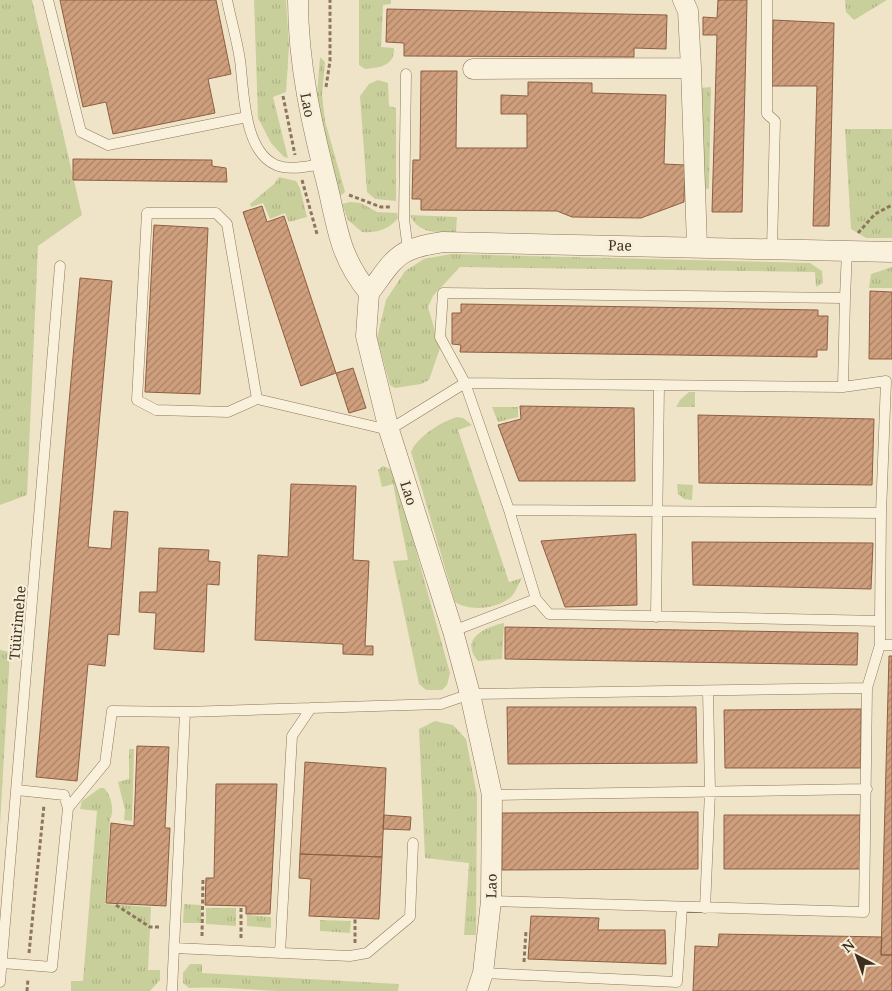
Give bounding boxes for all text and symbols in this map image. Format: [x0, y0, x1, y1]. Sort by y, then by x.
street label: Lao [296, 91, 320, 119]
street label: Pae [608, 235, 632, 255]
street label: Lao [396, 478, 422, 508]
street label: Tüürimehe [4, 585, 30, 661]
street label: Lao [481, 873, 501, 899]
north arrow [832, 931, 882, 981]
text: N [838, 935, 859, 957]

